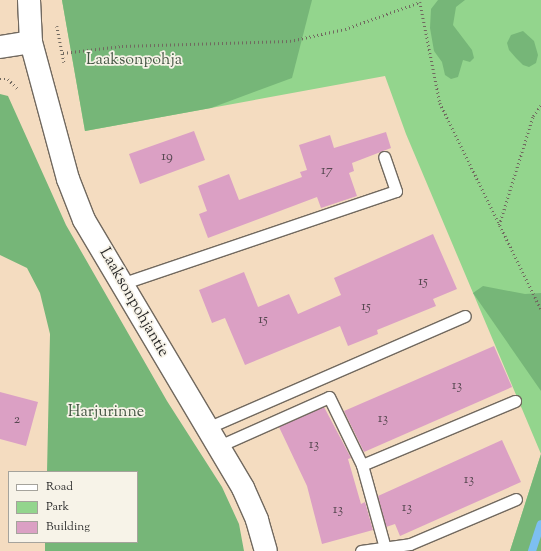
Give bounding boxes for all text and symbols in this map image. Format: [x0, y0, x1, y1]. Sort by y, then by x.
park label: Laaksonpohja [86, 51, 182, 71]
house number: 19 [161, 149, 173, 165]
house number: 17 [321, 163, 333, 179]
street label: Laaksonpohjantie [94, 245, 172, 361]
house number: 15 [418, 274, 428, 290]
house number: 15 [361, 299, 371, 315]
house number: 15 [258, 312, 268, 328]
house number: 13 [452, 378, 462, 394]
park label: Harjurinne [68, 403, 144, 423]
house number: 13 [378, 411, 388, 427]
house number: 2 [14, 412, 20, 428]
house number: 13 [309, 437, 319, 453]
legend [8, 471, 138, 543]
house number: 13 [464, 472, 474, 488]
text: Road [46, 478, 73, 496]
text: Park [46, 498, 69, 516]
house number: 13 [402, 500, 412, 516]
house number: 13 [333, 502, 343, 518]
text: Building [46, 518, 90, 536]

